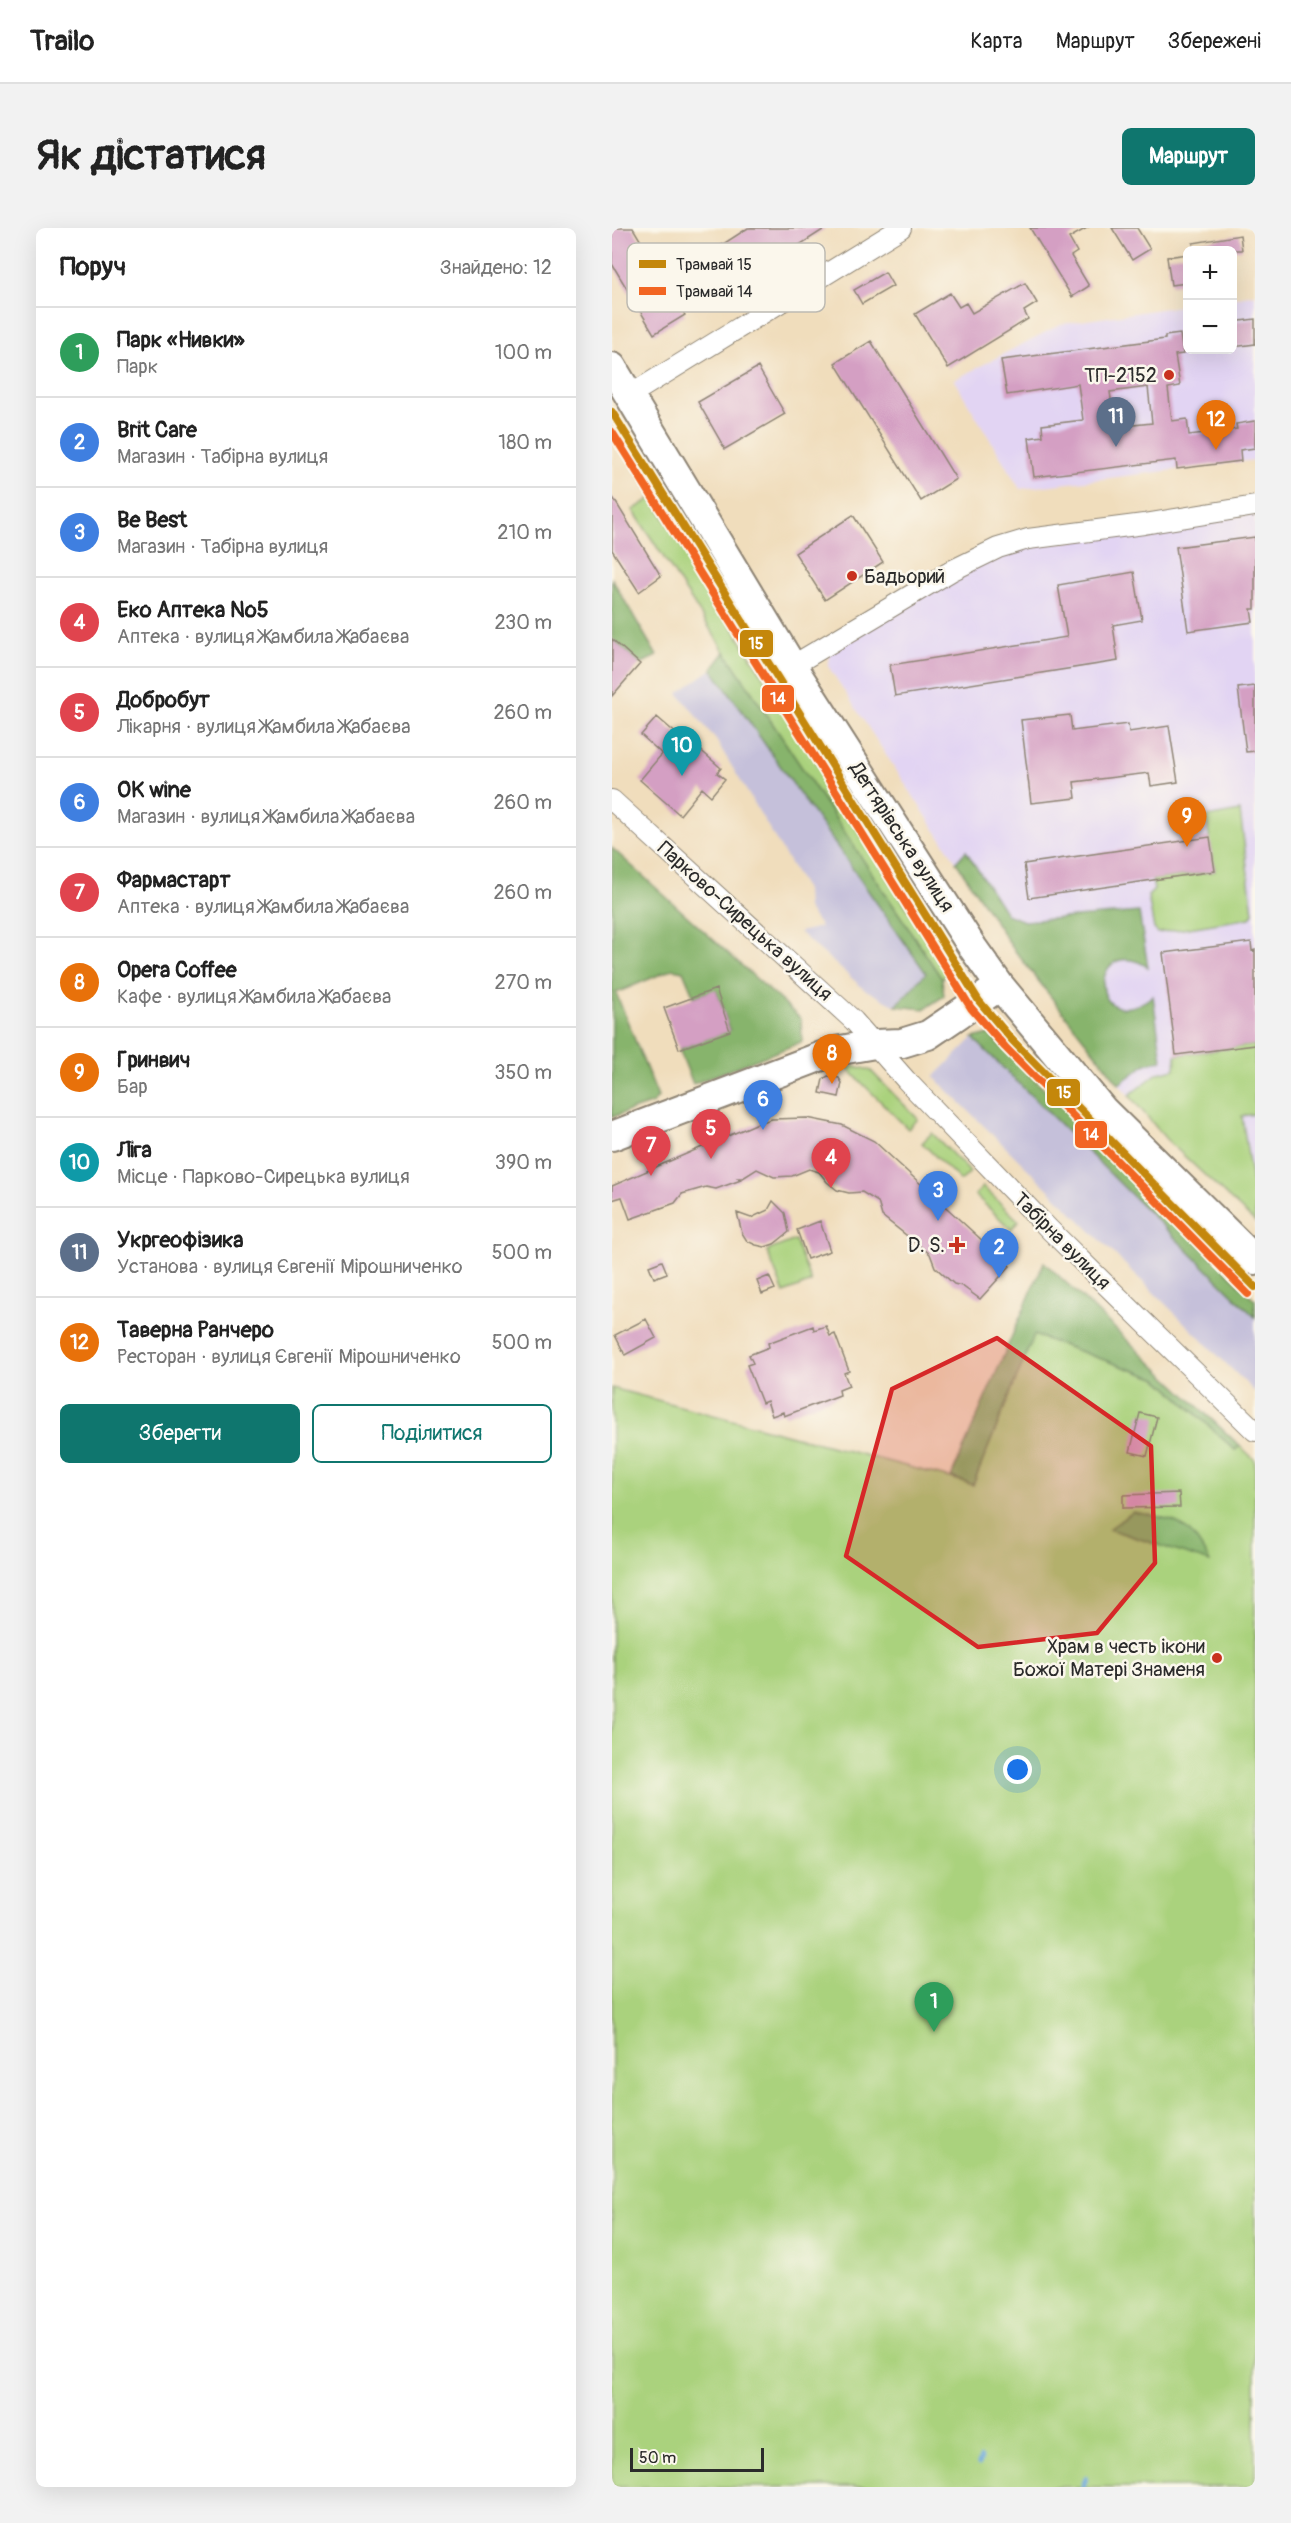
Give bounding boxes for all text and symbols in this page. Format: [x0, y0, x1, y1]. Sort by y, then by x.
text: Trailo [30, 24, 94, 59]
text: Карта [971, 28, 1023, 55]
text: Маршрут [1056, 28, 1135, 55]
text: Збережені [1168, 28, 1261, 55]
button: Маршрут [1122, 128, 1255, 185]
text: Як дістатися [36, 130, 266, 182]
legend [627, 243, 825, 312]
map controls [1183, 246, 1237, 354]
button: + [1183, 246, 1237, 300]
text: Поруч [60, 251, 126, 283]
text: Знайдено: 12 [440, 255, 552, 280]
text: Трамвай 15 [676, 255, 752, 275]
text: Трамвай 14 [676, 282, 752, 302]
button: − [1183, 300, 1237, 354]
text: Парк «Нивки» [117, 326, 245, 354]
text: 1 [76, 340, 83, 365]
text: 100 m [495, 340, 552, 365]
text: Парк [117, 354, 158, 379]
place label: ТП-2152 [1084, 363, 1157, 388]
marker: ТП-2152 [1162, 368, 1176, 382]
pin: 11 [1096, 398, 1136, 447]
pin: 12 [1196, 400, 1236, 450]
text: Brit Care [117, 416, 197, 444]
text: 2 [74, 430, 85, 455]
text: 180 m [498, 430, 552, 455]
text: Магазин · Табірна вулиця [117, 444, 328, 469]
text: Be Best [117, 506, 187, 534]
text: 3 [74, 520, 85, 545]
text: 210 m [497, 520, 552, 545]
text: Магазин · Табірна вулиця [117, 534, 328, 559]
place label: Бадьорий [864, 564, 945, 589]
marker: Бадьорий [845, 569, 859, 583]
text: Еко Аптека №5 [117, 596, 269, 624]
text: 4 [74, 610, 85, 635]
text: 230 m [495, 610, 552, 635]
text: Аптека · вулиця Жамбила Жабаєва [117, 624, 409, 649]
line badge: 15 [739, 629, 774, 658]
text: 15 [749, 634, 764, 654]
line badge: 14 [761, 684, 795, 713]
text: Добробут [117, 686, 210, 714]
text: 14 [770, 689, 786, 709]
text: 5 [74, 700, 85, 725]
text: 260 m [493, 700, 552, 725]
text: Лікарня · вулиця Жамбила Жабаєва [117, 714, 411, 739]
pin: 10 [662, 726, 702, 776]
street label: Дегтярівська вулиця [844, 756, 960, 917]
text: OK wine [117, 776, 191, 804]
text: 6 [74, 790, 85, 815]
text: 260 m [493, 790, 552, 815]
pin: 9 [1168, 798, 1206, 847]
text: Магазин · вулиця Жамбила Жабаєва [117, 804, 415, 829]
street label: Парково-Сирецька вулиця [652, 836, 838, 1006]
text: Фармастарт [117, 866, 230, 894]
text: 7 [74, 880, 85, 905]
text: 260 m [493, 880, 552, 905]
text: Аптека · вулиця Жамбила Жабаєва [117, 894, 409, 919]
text: Opera Coffee [117, 956, 237, 984]
text: 8 [74, 970, 85, 995]
text: 270 m [494, 970, 552, 995]
text: Кафе · вулиця Жамбила Жабаєва [117, 984, 391, 1009]
pin: 8 [812, 1034, 852, 1084]
text: Гринвич [117, 1046, 190, 1074]
text: 9 [74, 1060, 85, 1085]
text: 350 m [494, 1060, 552, 1085]
text: Бар [117, 1074, 148, 1099]
line badge: 15 [1046, 1078, 1081, 1107]
pin: 6 [744, 1080, 782, 1130]
text: 15 [1057, 1083, 1072, 1103]
pin: 5 [692, 1110, 730, 1159]
line badge: 14 [1074, 1120, 1108, 1149]
text: 14 [1083, 1125, 1099, 1145]
pin: 7 [632, 1126, 670, 1176]
text: Ліга [117, 1136, 152, 1164]
pin: 4 [812, 1138, 850, 1188]
text: 10 [69, 1150, 90, 1175]
text: 390 m [495, 1150, 552, 1175]
text: Місце · Парково-Сирецька вулиця [117, 1164, 410, 1189]
pin: 3 [918, 1172, 958, 1221]
street label: Табірна вулиця [1008, 1187, 1116, 1295]
text: Укргеофізика [117, 1226, 244, 1254]
pin: 2 [980, 1228, 1018, 1278]
place label: D. S. [908, 1233, 945, 1258]
marker: D. S. [950, 1238, 964, 1252]
text: 11 [72, 1240, 87, 1265]
text: 500 m [492, 1240, 552, 1265]
text: Установа · вулиця Євгенії Мірошниченко [117, 1254, 463, 1279]
text: Таверна Ранчеро [117, 1316, 274, 1344]
text: 12 [70, 1330, 89, 1355]
text: 500 m [492, 1330, 552, 1355]
text: Ресторан · вулиця Євгенії Мірошниченко [117, 1344, 461, 1369]
button: Зберегти [60, 1404, 300, 1463]
button: Поділитися [312, 1404, 552, 1463]
place label: Храм в честь ікони Божої Матері Знаменя [1013, 1634, 1205, 1682]
marker: Храм в честь ікони Божої Матері Знаменя [1210, 1651, 1224, 1665]
your location [1003, 1755, 1032, 1784]
pin: 1 [914, 1982, 954, 2032]
scale bar [630, 2445, 764, 2472]
text: 50 m [639, 2448, 676, 2468]

